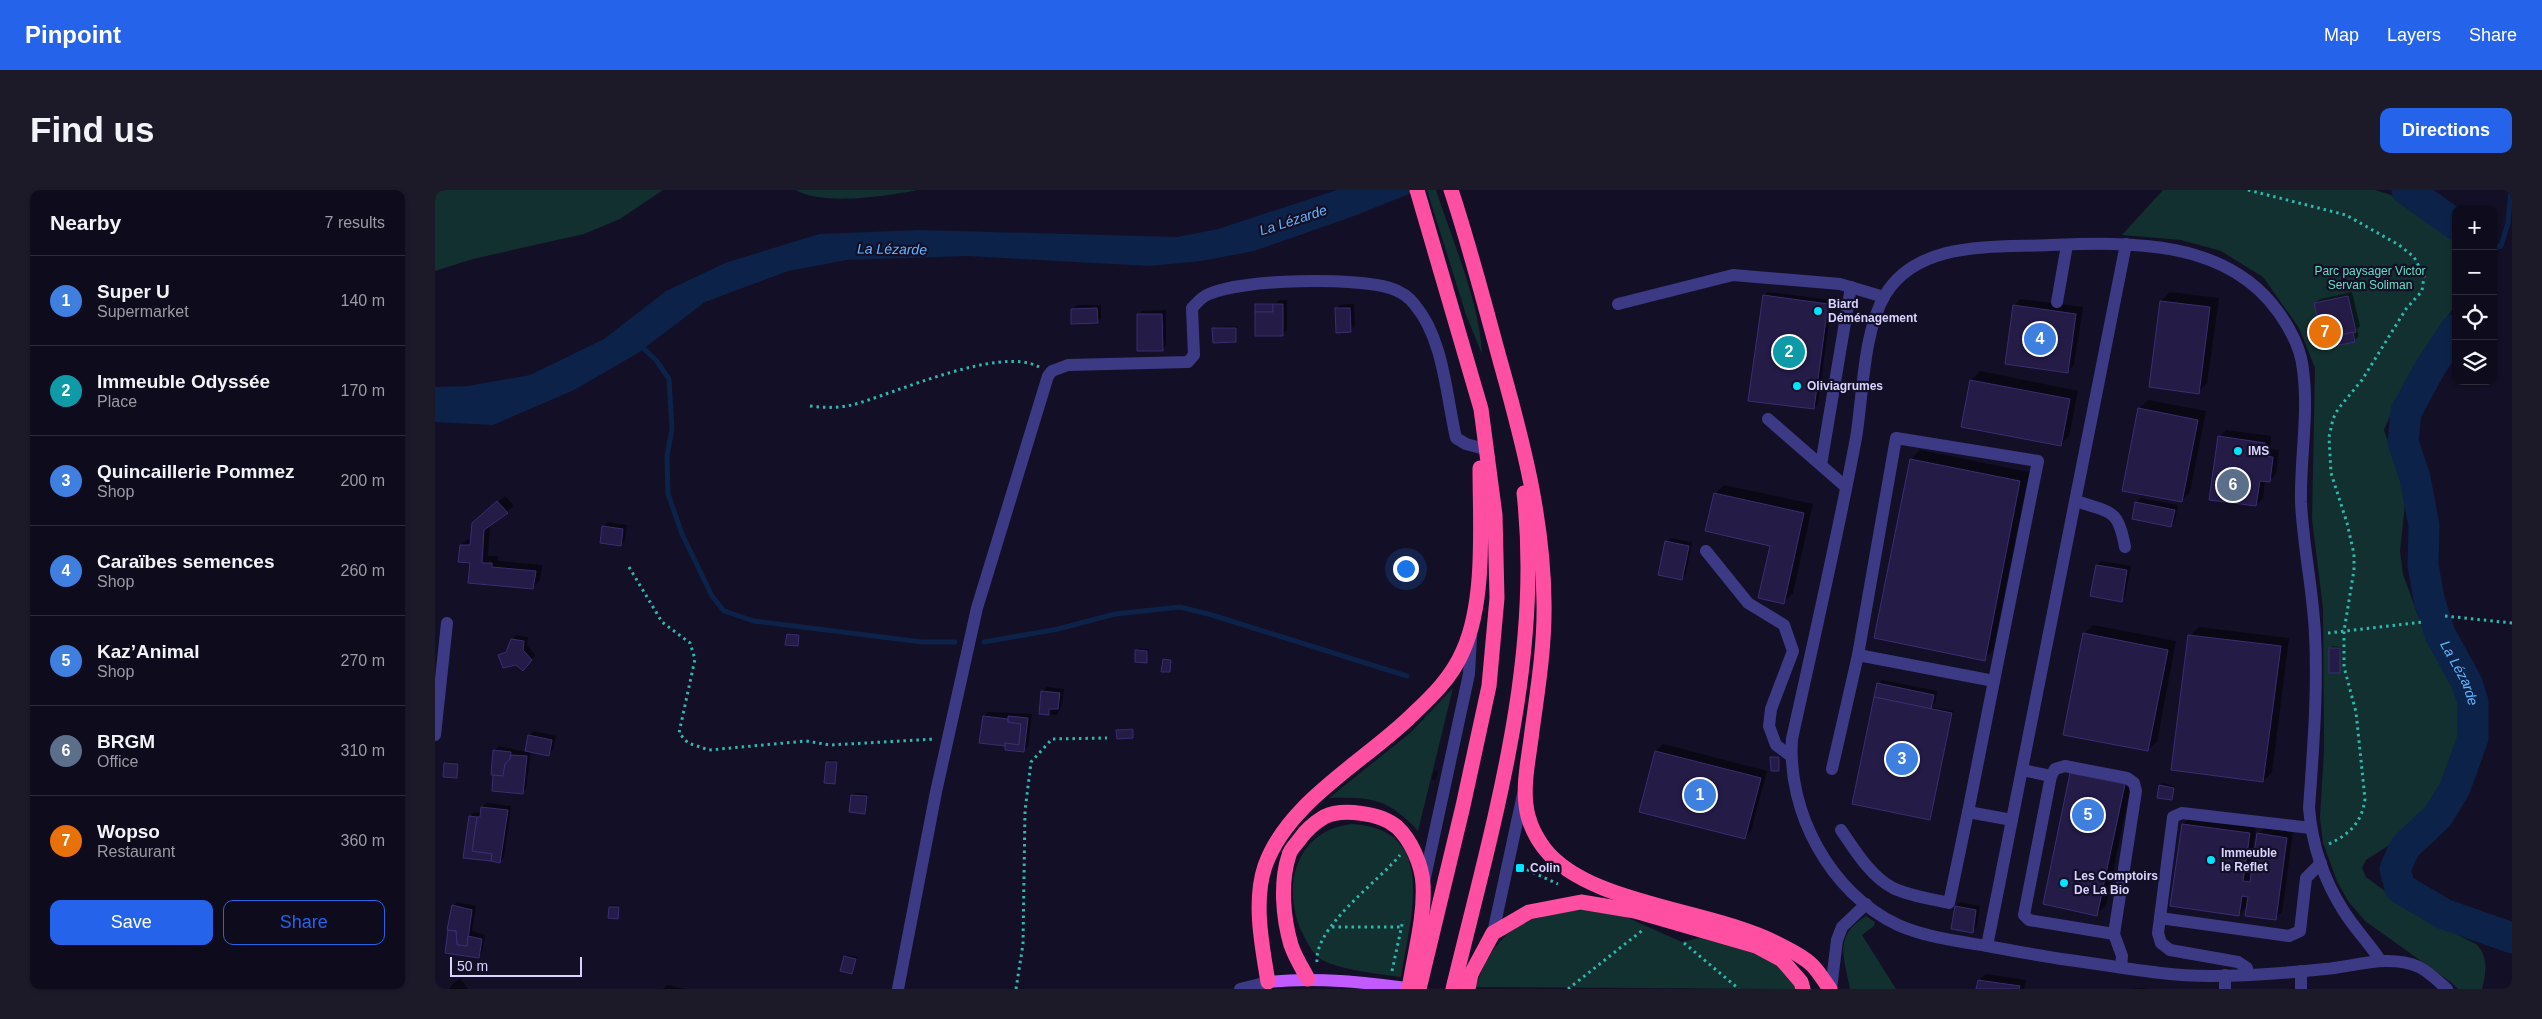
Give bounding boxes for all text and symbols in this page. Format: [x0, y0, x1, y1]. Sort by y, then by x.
text: Pinpoint [25, 21, 121, 48]
text: Map [2324, 25, 2359, 45]
text: Layers [2387, 25, 2441, 45]
text: Share [2469, 25, 2517, 45]
button: Directions [2380, 108, 2512, 153]
text: Find us [30, 110, 154, 149]
water label: La Lézarde [1257, 202, 1329, 238]
map controls [2452, 205, 2497, 385]
button: + [2452, 205, 2497, 250]
text: Nearby [50, 211, 121, 234]
text: 7 results [325, 214, 385, 231]
water label: La Lézarde [857, 240, 927, 258]
button: − [2452, 250, 2497, 295]
park label: Parc paysager Victor Servan Soliman [2314, 264, 2426, 292]
text: Super U [97, 281, 170, 302]
text: 1 [62, 292, 70, 309]
text: 140 m [341, 292, 385, 309]
button: locate [2452, 295, 2497, 340]
place label: Biard Déménagement [1828, 297, 1917, 325]
text: Supermarket [97, 303, 189, 320]
marker: Biard Déménagement [1812, 305, 1824, 317]
pin: 7 [2309, 313, 2341, 351]
pin: 4 [2024, 320, 2056, 358]
pin: 2 [1773, 333, 1805, 371]
button: layers [2452, 340, 2497, 385]
text: Immeuble Odyssée [97, 371, 270, 392]
place label: Oliviagrumes [1807, 379, 1883, 393]
marker: Oliviagrumes [1791, 380, 1803, 392]
text: 2 [62, 382, 70, 399]
text: 170 m [341, 382, 385, 399]
text: Place [97, 393, 137, 410]
place label: IMS [2248, 444, 2269, 458]
marker: IMS [2232, 445, 2244, 457]
text: Quincaillerie Pommez [97, 461, 294, 482]
pin: 6 [2217, 466, 2249, 504]
text: 3 [62, 472, 70, 489]
text: 200 m [341, 472, 385, 489]
text: Shop [97, 483, 134, 500]
text: Caraïbes semences [97, 551, 274, 572]
your location [1393, 556, 1419, 582]
text: 4 [62, 562, 70, 579]
text: 260 m [341, 562, 385, 579]
text: Shop [97, 573, 134, 590]
water label: La Lézarde [2437, 638, 2482, 707]
text: Kaz’Animal [97, 641, 199, 662]
text: 5 [62, 652, 70, 669]
text: 270 m [341, 652, 385, 669]
text: Shop [97, 663, 134, 680]
text: BRGM [97, 731, 155, 752]
pin: 3 [1886, 740, 1918, 778]
text: 6 [62, 742, 70, 759]
text: 310 m [341, 742, 385, 759]
text: Office [97, 753, 139, 770]
pin: 1 [1684, 776, 1716, 814]
pin: 5 [2072, 796, 2104, 834]
text: Wopso [97, 821, 160, 842]
text: 7 [62, 832, 70, 849]
text: 360 m [341, 832, 385, 849]
text: Restaurant [97, 843, 175, 860]
place label: Immeuble le Reflet [2221, 846, 2277, 874]
marker: Immeuble le Reflet [2205, 854, 2217, 866]
place label: Colin [1530, 861, 1560, 875]
marker: Colin [1514, 862, 1526, 874]
place label: Les Comptoirs De La Bio [2074, 869, 2158, 897]
marker: Les Comptoirs De La Bio [2058, 877, 2070, 889]
button: Save [50, 900, 213, 945]
button: Share [223, 900, 385, 945]
scale bar [450, 954, 583, 977]
text: 50 m [457, 958, 488, 974]

